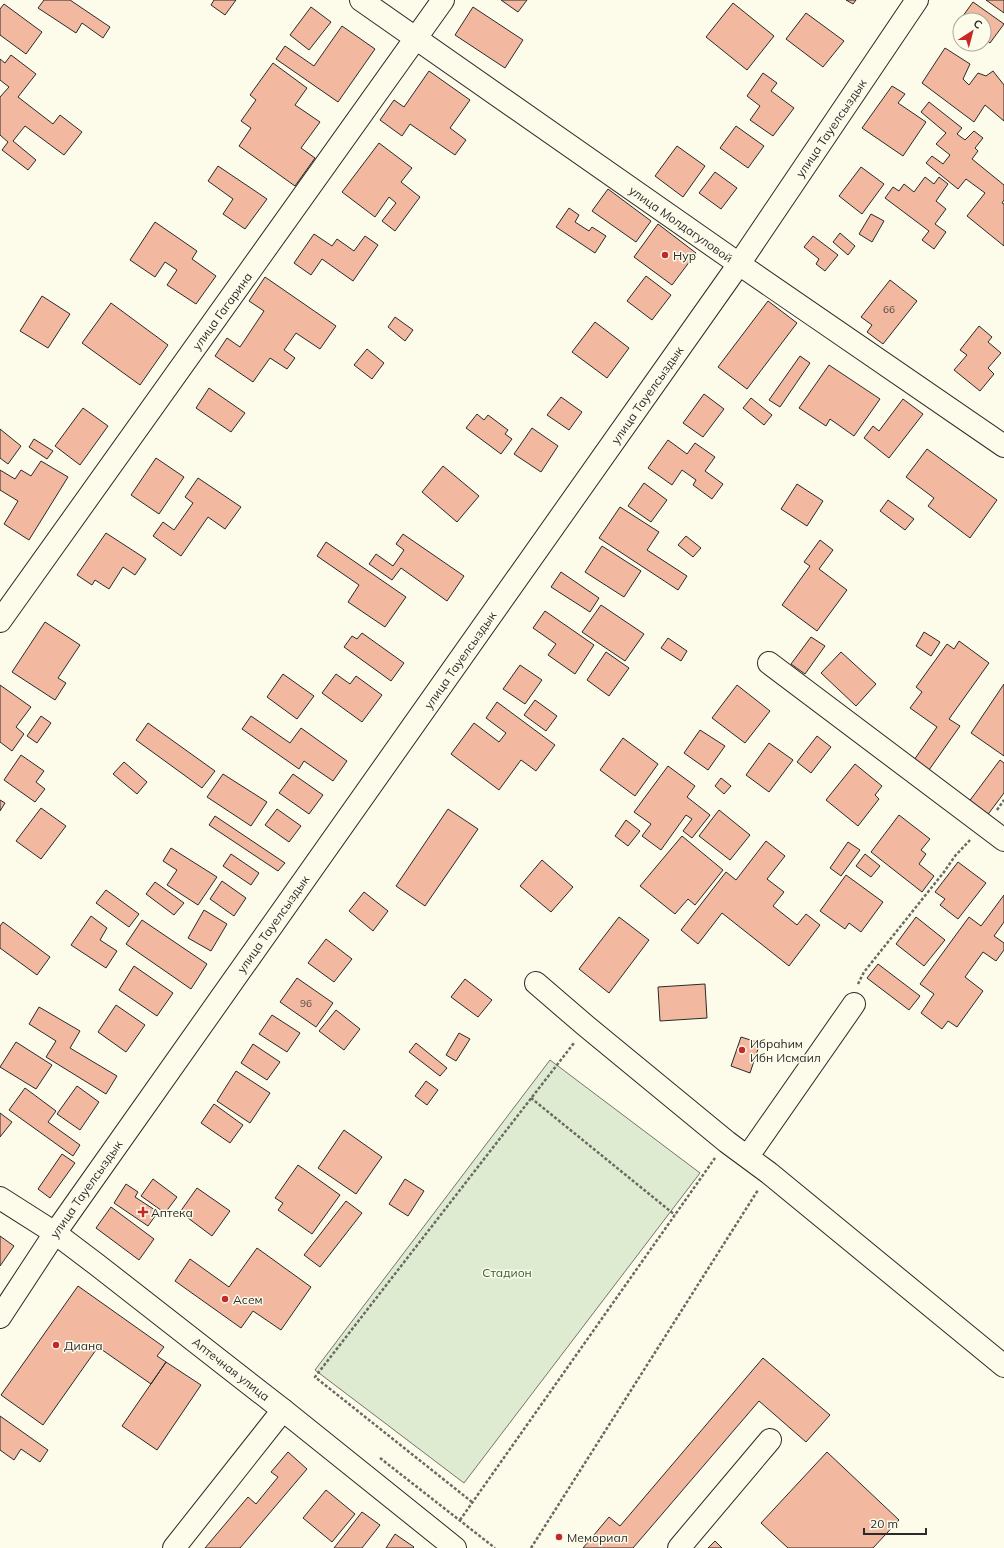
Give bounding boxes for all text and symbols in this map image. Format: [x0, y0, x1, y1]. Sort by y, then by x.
north arrow [952, 12, 992, 52]
text: С [971, 16, 985, 32]
street label: улица Тауелсыздык [792, 75, 870, 180]
street label: улица Молдагуловой [626, 183, 736, 265]
place label: Нур [673, 248, 696, 263]
marker: Нур [660, 250, 670, 260]
street label: улица Гагарина [189, 269, 255, 353]
house number: 66 [883, 303, 895, 316]
street label: улица Тауелсыздык [608, 343, 687, 447]
street label: улица Тауелсыздык [421, 608, 500, 712]
street label: улица Тауелсыздык [234, 872, 313, 976]
house number: 96 [300, 997, 312, 1010]
place label: Ибраһим Ибн Исмаил [750, 1036, 821, 1065]
marker: Ибраһим Ибн Исмаил [737, 1045, 747, 1055]
street label: улица Тауелсыздык [47, 1137, 126, 1241]
place label: Аптека [151, 1205, 193, 1220]
marker: Аптека [138, 1207, 148, 1217]
park label: Стадион [482, 1265, 532, 1280]
place label: Асем [233, 1292, 263, 1307]
marker: Асем [220, 1294, 230, 1304]
street label: Аптечная улица [189, 1334, 273, 1404]
place label: Диана [64, 1338, 103, 1353]
marker: Диана [51, 1340, 61, 1350]
scale bar [864, 1510, 926, 1536]
text: 20 m [870, 1516, 898, 1531]
place label: Мемориал [567, 1530, 628, 1545]
marker: Мемориал [554, 1532, 564, 1542]

